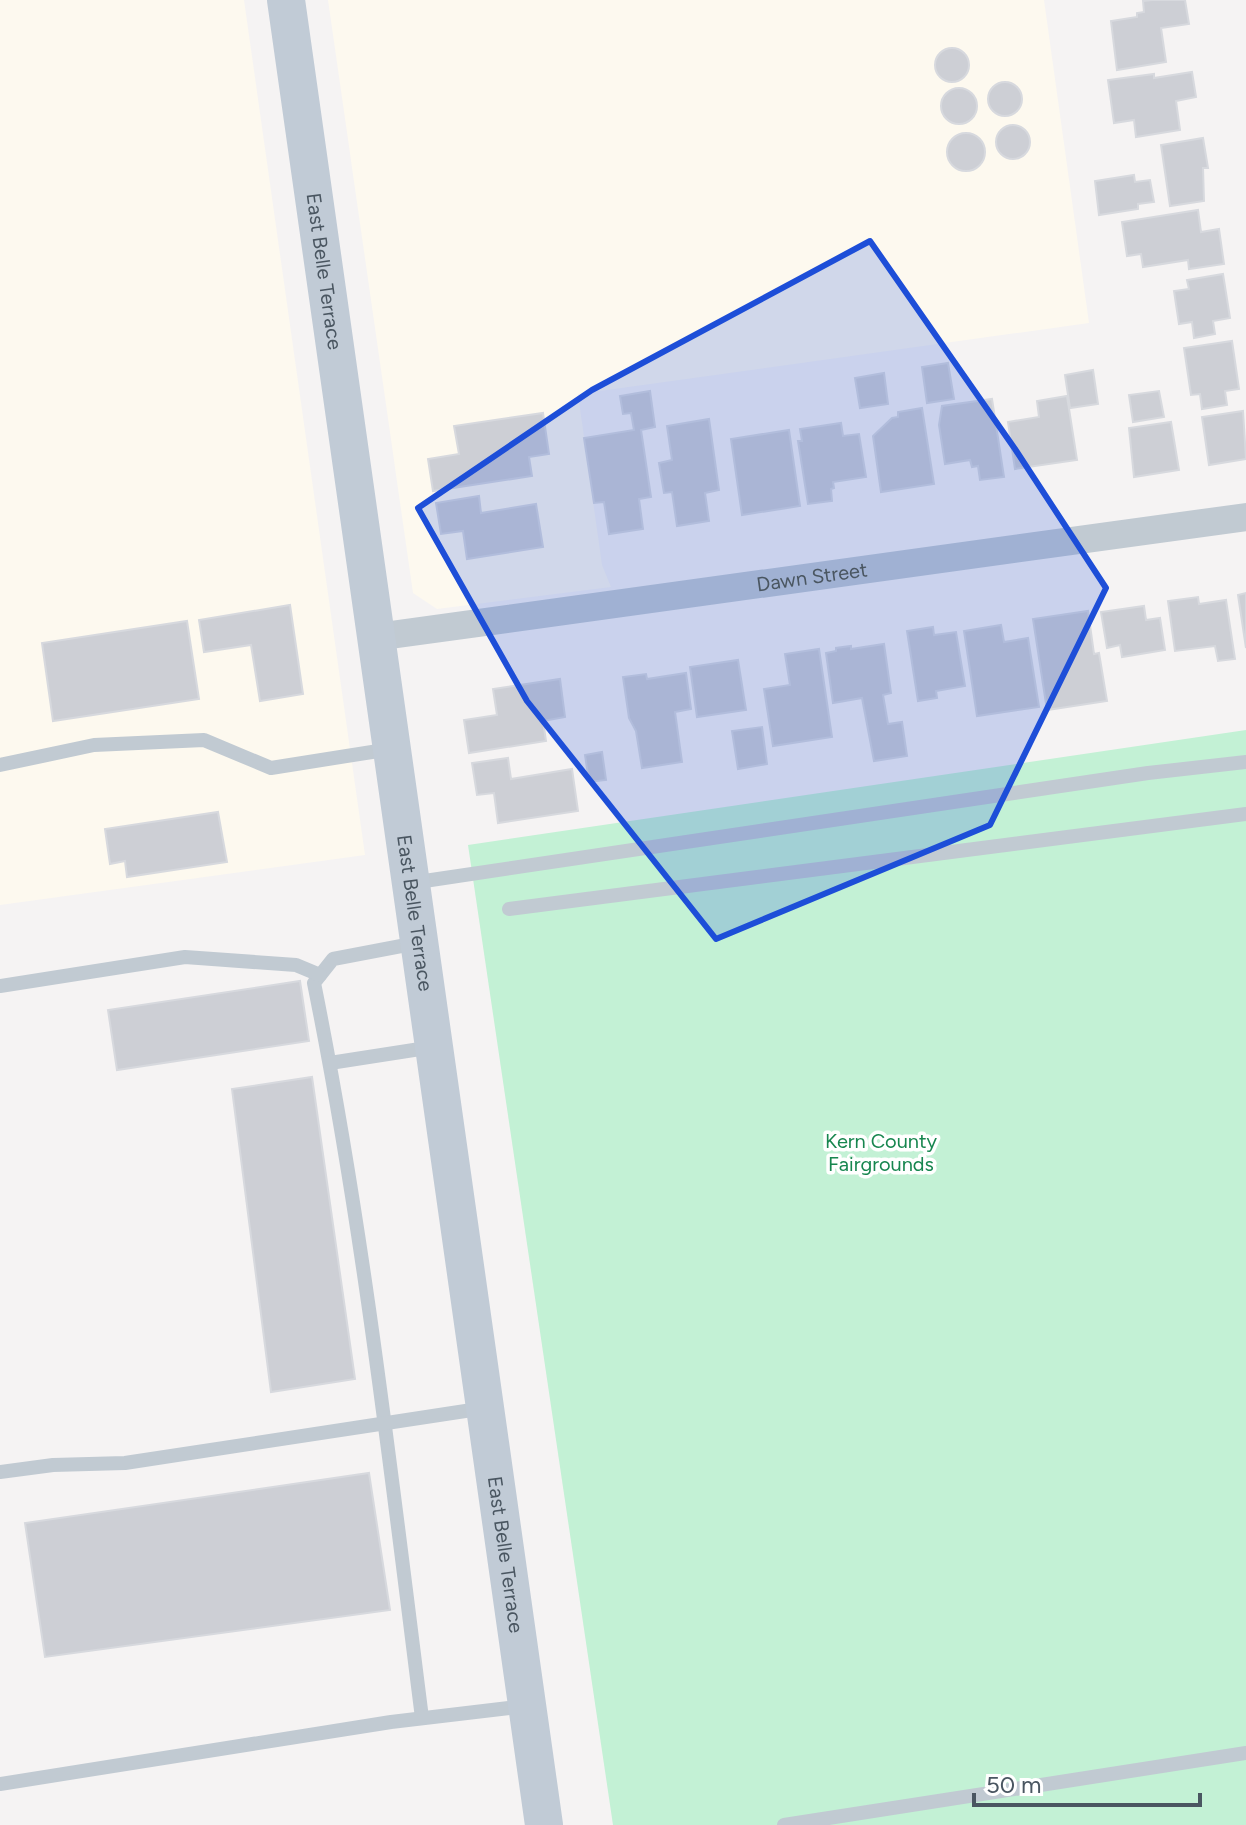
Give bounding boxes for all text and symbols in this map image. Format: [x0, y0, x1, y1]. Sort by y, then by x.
street label: East Belle Terrace [301, 191, 347, 351]
street label: Dawn Street [755, 557, 869, 596]
street label: East Belle Terrace [392, 833, 438, 993]
park label: Kern County Fairgrounds [825, 1129, 938, 1176]
street label: East Belle Terrace [483, 1475, 529, 1634]
scale bar [974, 1757, 1200, 1807]
text: 50 m [986, 1770, 1042, 1799]

